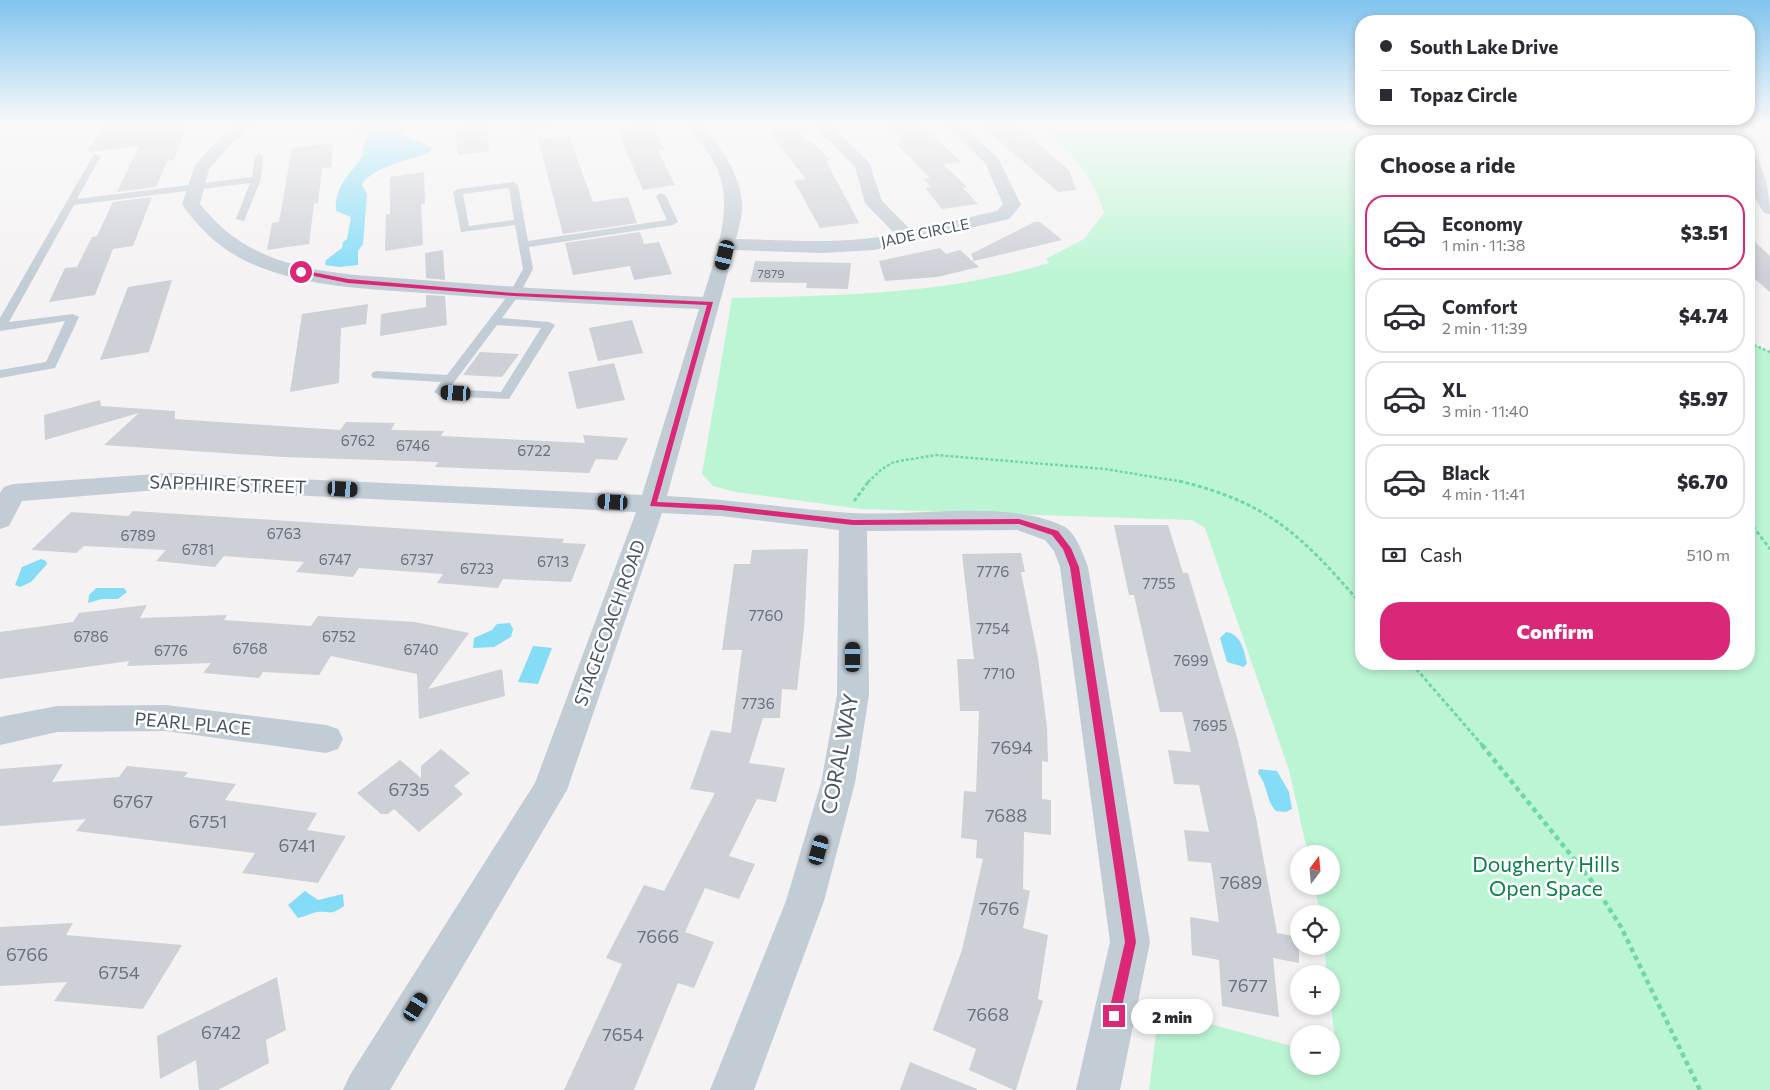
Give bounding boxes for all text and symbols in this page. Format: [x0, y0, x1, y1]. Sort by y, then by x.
text: South Lake Drive [1410, 35, 1558, 58]
text: Topaz Circle [1410, 83, 1517, 106]
text: Choose a ride [1380, 151, 1515, 178]
icon: car [1382, 210, 1427, 255]
text: Economy [1442, 212, 1523, 235]
street label: JADE CIRCLE [879, 214, 971, 250]
text: $3.51 [1681, 221, 1728, 244]
text: 1 min · 11:38 [1442, 235, 1525, 254]
car [714, 239, 735, 271]
route start [290, 261, 312, 283]
house number: 7879 [757, 266, 785, 280]
icon: car [1382, 293, 1427, 338]
text: Comfort [1442, 295, 1518, 318]
text: $4.74 [1679, 304, 1728, 327]
text: 2 min · 11:39 [1442, 318, 1527, 337]
icon: car [1382, 376, 1427, 421]
text: XL [1442, 378, 1467, 401]
car [440, 385, 471, 401]
text: $5.97 [1679, 387, 1728, 410]
text: 3 min · 11:40 [1442, 401, 1529, 420]
house number: 6762 [341, 431, 375, 449]
house number: 6746 [396, 436, 430, 454]
house number: 6722 [517, 441, 551, 459]
icon: car [1382, 459, 1427, 504]
text: Black [1442, 461, 1490, 484]
street label: SAPPHIRE STREET [149, 470, 307, 498]
text: $6.70 [1677, 470, 1728, 493]
car [327, 481, 358, 497]
text: 4 min · 11:41 [1442, 484, 1525, 503]
car [597, 494, 628, 510]
house number: 6763 [267, 524, 301, 542]
house number: 6789 [120, 526, 156, 544]
street label: STAGECOACH ROAD [569, 537, 649, 709]
house number: 6781 [182, 540, 214, 558]
icon: cash [1380, 541, 1408, 569]
text: Cash [1420, 543, 1462, 566]
text: 510 m [1687, 545, 1730, 564]
house number: 6747 [319, 550, 351, 568]
house number: 6737 [400, 550, 434, 568]
house number: 6713 [537, 552, 569, 570]
house number: 6723 [460, 559, 494, 577]
house number: 7776 [977, 562, 1009, 580]
house number: 7755 [1142, 574, 1176, 592]
button: Confirm [1380, 602, 1730, 660]
house number: 7760 [749, 606, 783, 624]
house number: 7754 [976, 619, 1010, 637]
house number: 6786 [73, 627, 109, 645]
house number: 6752 [322, 627, 356, 645]
house number: 6768 [232, 639, 268, 657]
house number: 6740 [404, 640, 438, 658]
house number: 6776 [154, 641, 188, 659]
car [845, 642, 860, 672]
house number: 7699 [1173, 651, 1209, 669]
house number: 7710 [983, 664, 1015, 682]
street label: CORAL WAY [815, 691, 863, 816]
house number: 7736 [741, 694, 775, 712]
street label: PEARL PLACE [134, 707, 252, 739]
house number: 7695 [1193, 716, 1227, 734]
house number: 7694 [991, 736, 1033, 758]
house number: 6735 [389, 778, 429, 800]
house number: 6767 [113, 790, 153, 812]
house number: 7688 [985, 804, 1027, 826]
house number: 6751 [189, 810, 227, 832]
house number: 6741 [278, 834, 316, 856]
car [807, 834, 830, 866]
north arrow [1290, 845, 1340, 895]
map controls [1290, 845, 1340, 1075]
park label: Dougherty Hills Open Space [1472, 851, 1620, 900]
house number: 7689 [1220, 871, 1262, 893]
house number: 7676 [979, 897, 1019, 919]
button: locate [1290, 905, 1340, 955]
house number: 7666 [637, 925, 679, 947]
house number: 6766 [6, 943, 48, 965]
house number: 6754 [98, 961, 140, 983]
button: + [1290, 965, 1340, 1015]
house number: 7677 [1228, 974, 1268, 996]
car [401, 990, 430, 1024]
callout: 2 min [1132, 998, 1214, 1034]
house number: 7668 [967, 1003, 1009, 1025]
route end [1103, 1005, 1125, 1027]
text: 2 min [1152, 1007, 1192, 1026]
house number: 6742 [201, 1021, 241, 1043]
house number: 7654 [602, 1023, 644, 1045]
button: − [1290, 1025, 1340, 1075]

